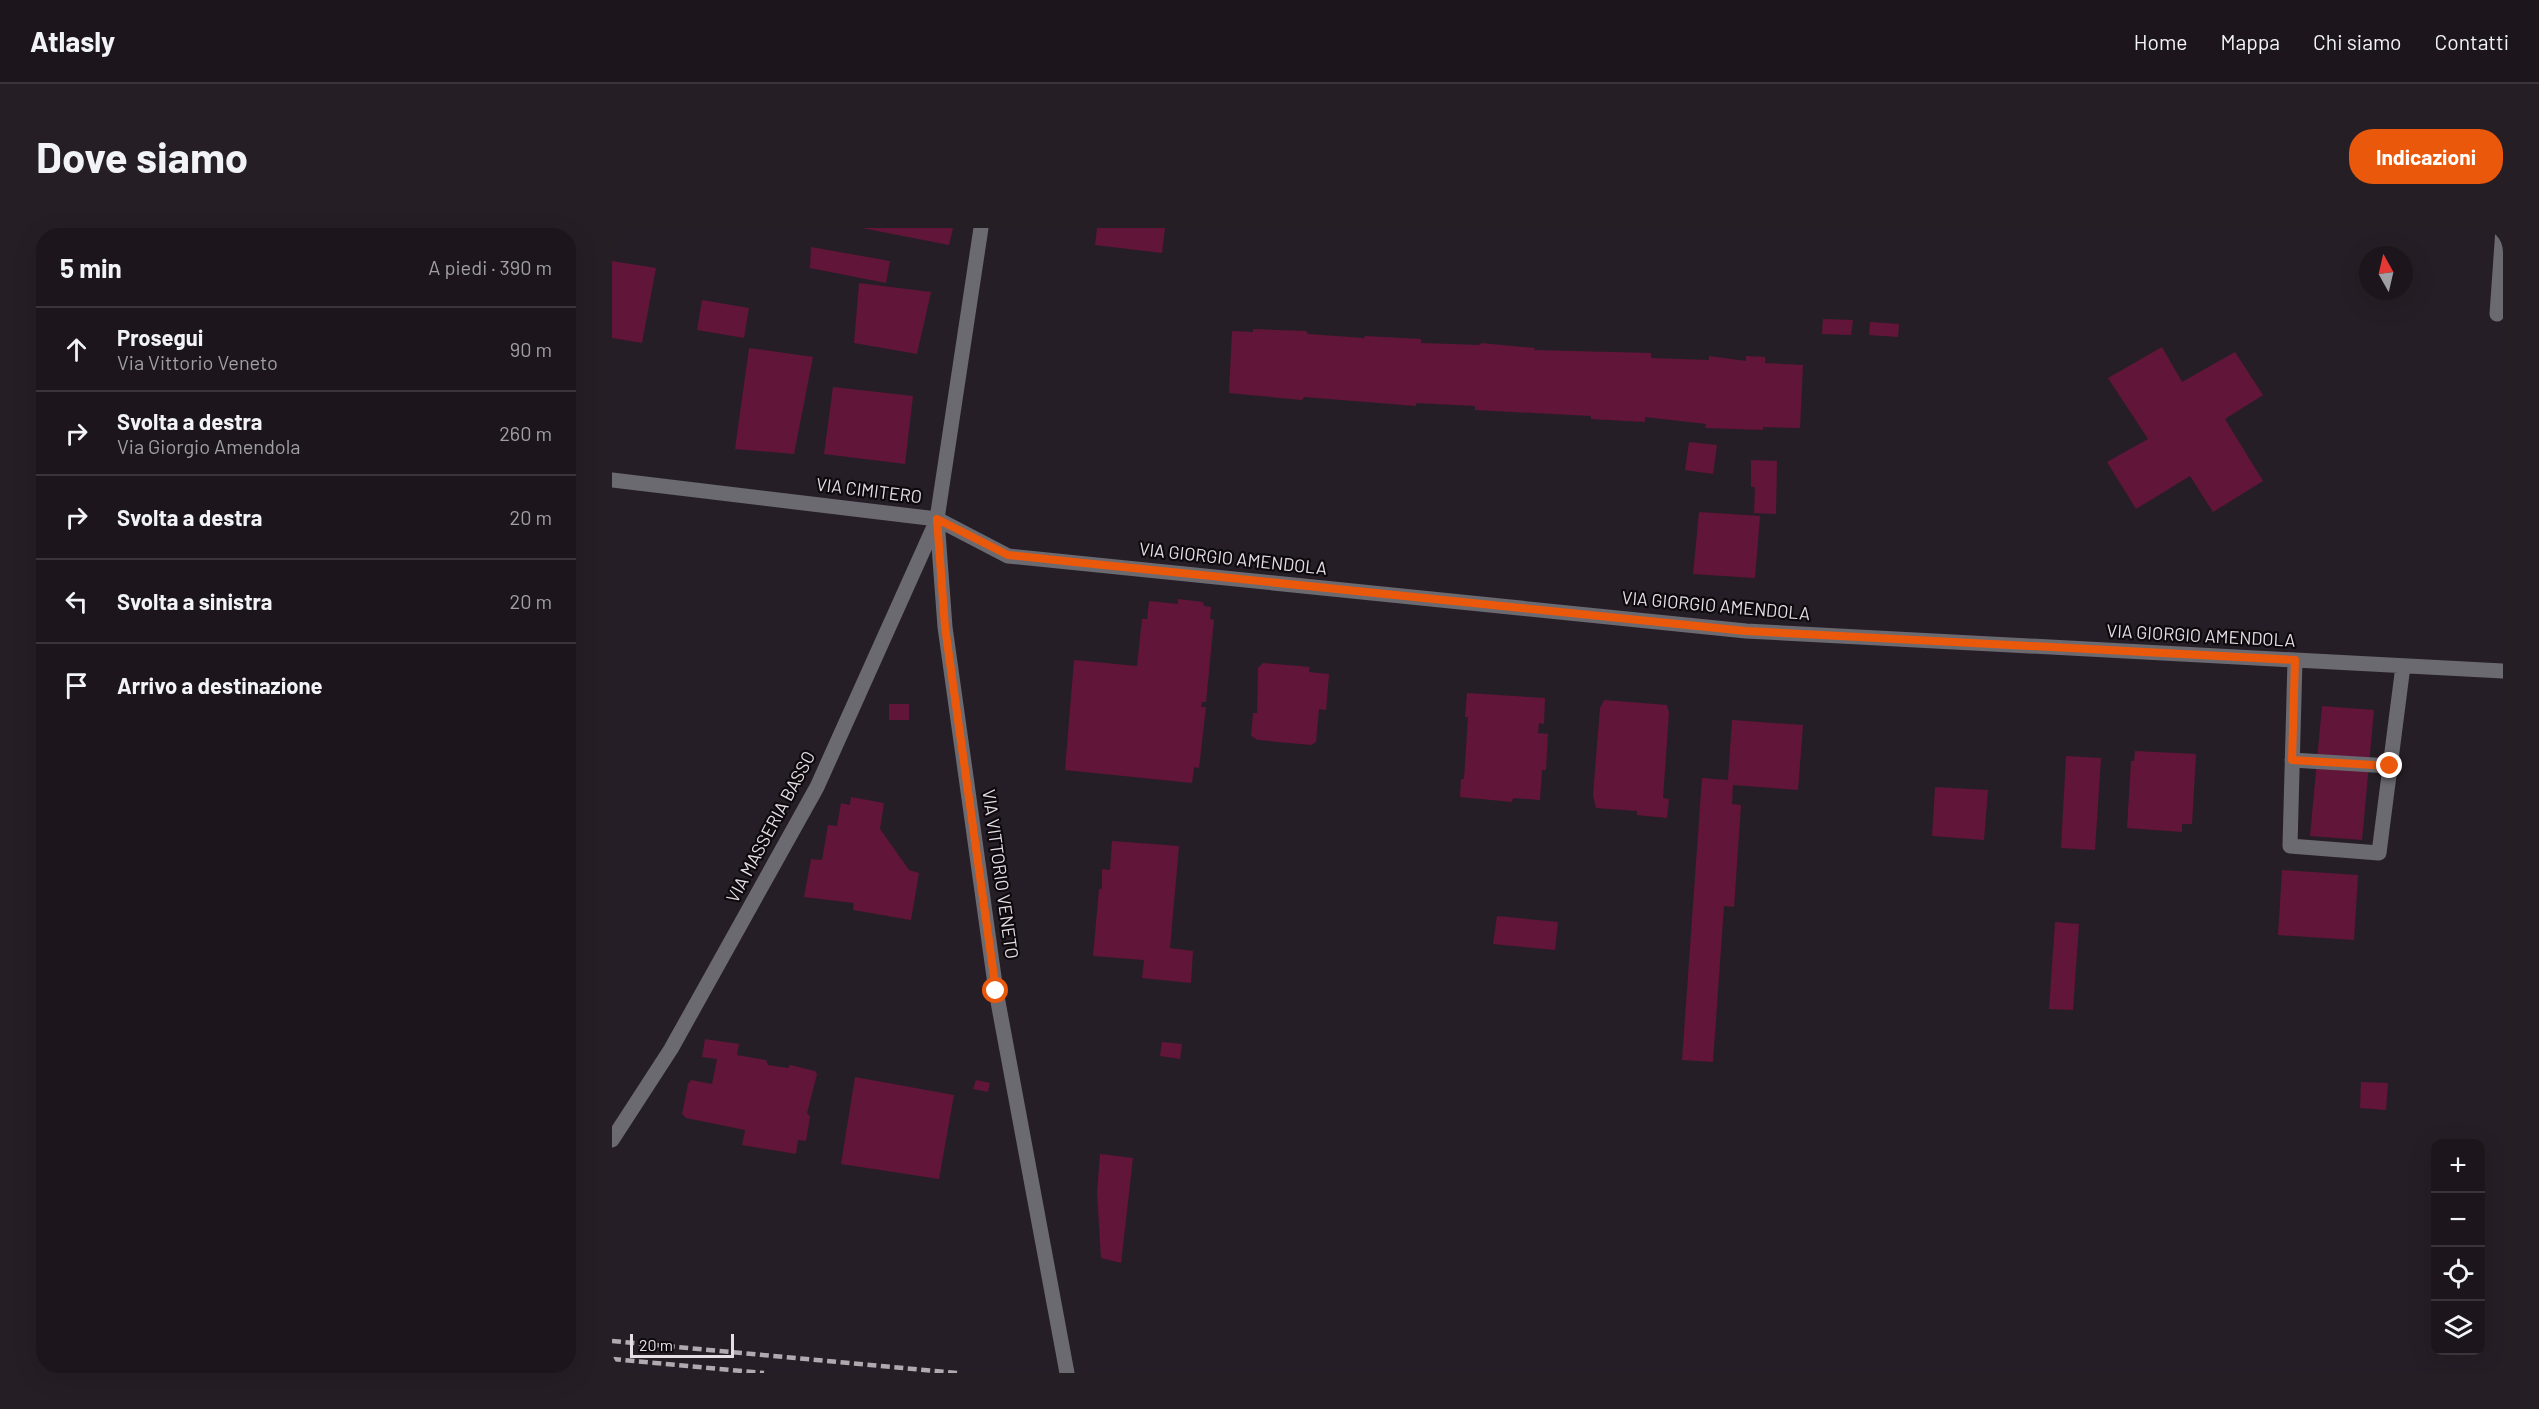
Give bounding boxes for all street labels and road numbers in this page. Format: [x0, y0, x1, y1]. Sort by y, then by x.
street label: VIA CIMITERO [815, 473, 923, 507]
street label: VIA GIORGIO AMENDOLA [1138, 537, 1328, 579]
street label: VIA GIORGIO AMENDOLA [1621, 586, 1811, 624]
street label: VIA GIORGIO AMENDOLA [2106, 619, 2296, 651]
street label: VIA MASSERIA BASSO [721, 747, 819, 906]
street label: VIA VITTORIO VENETO [978, 788, 1024, 960]

